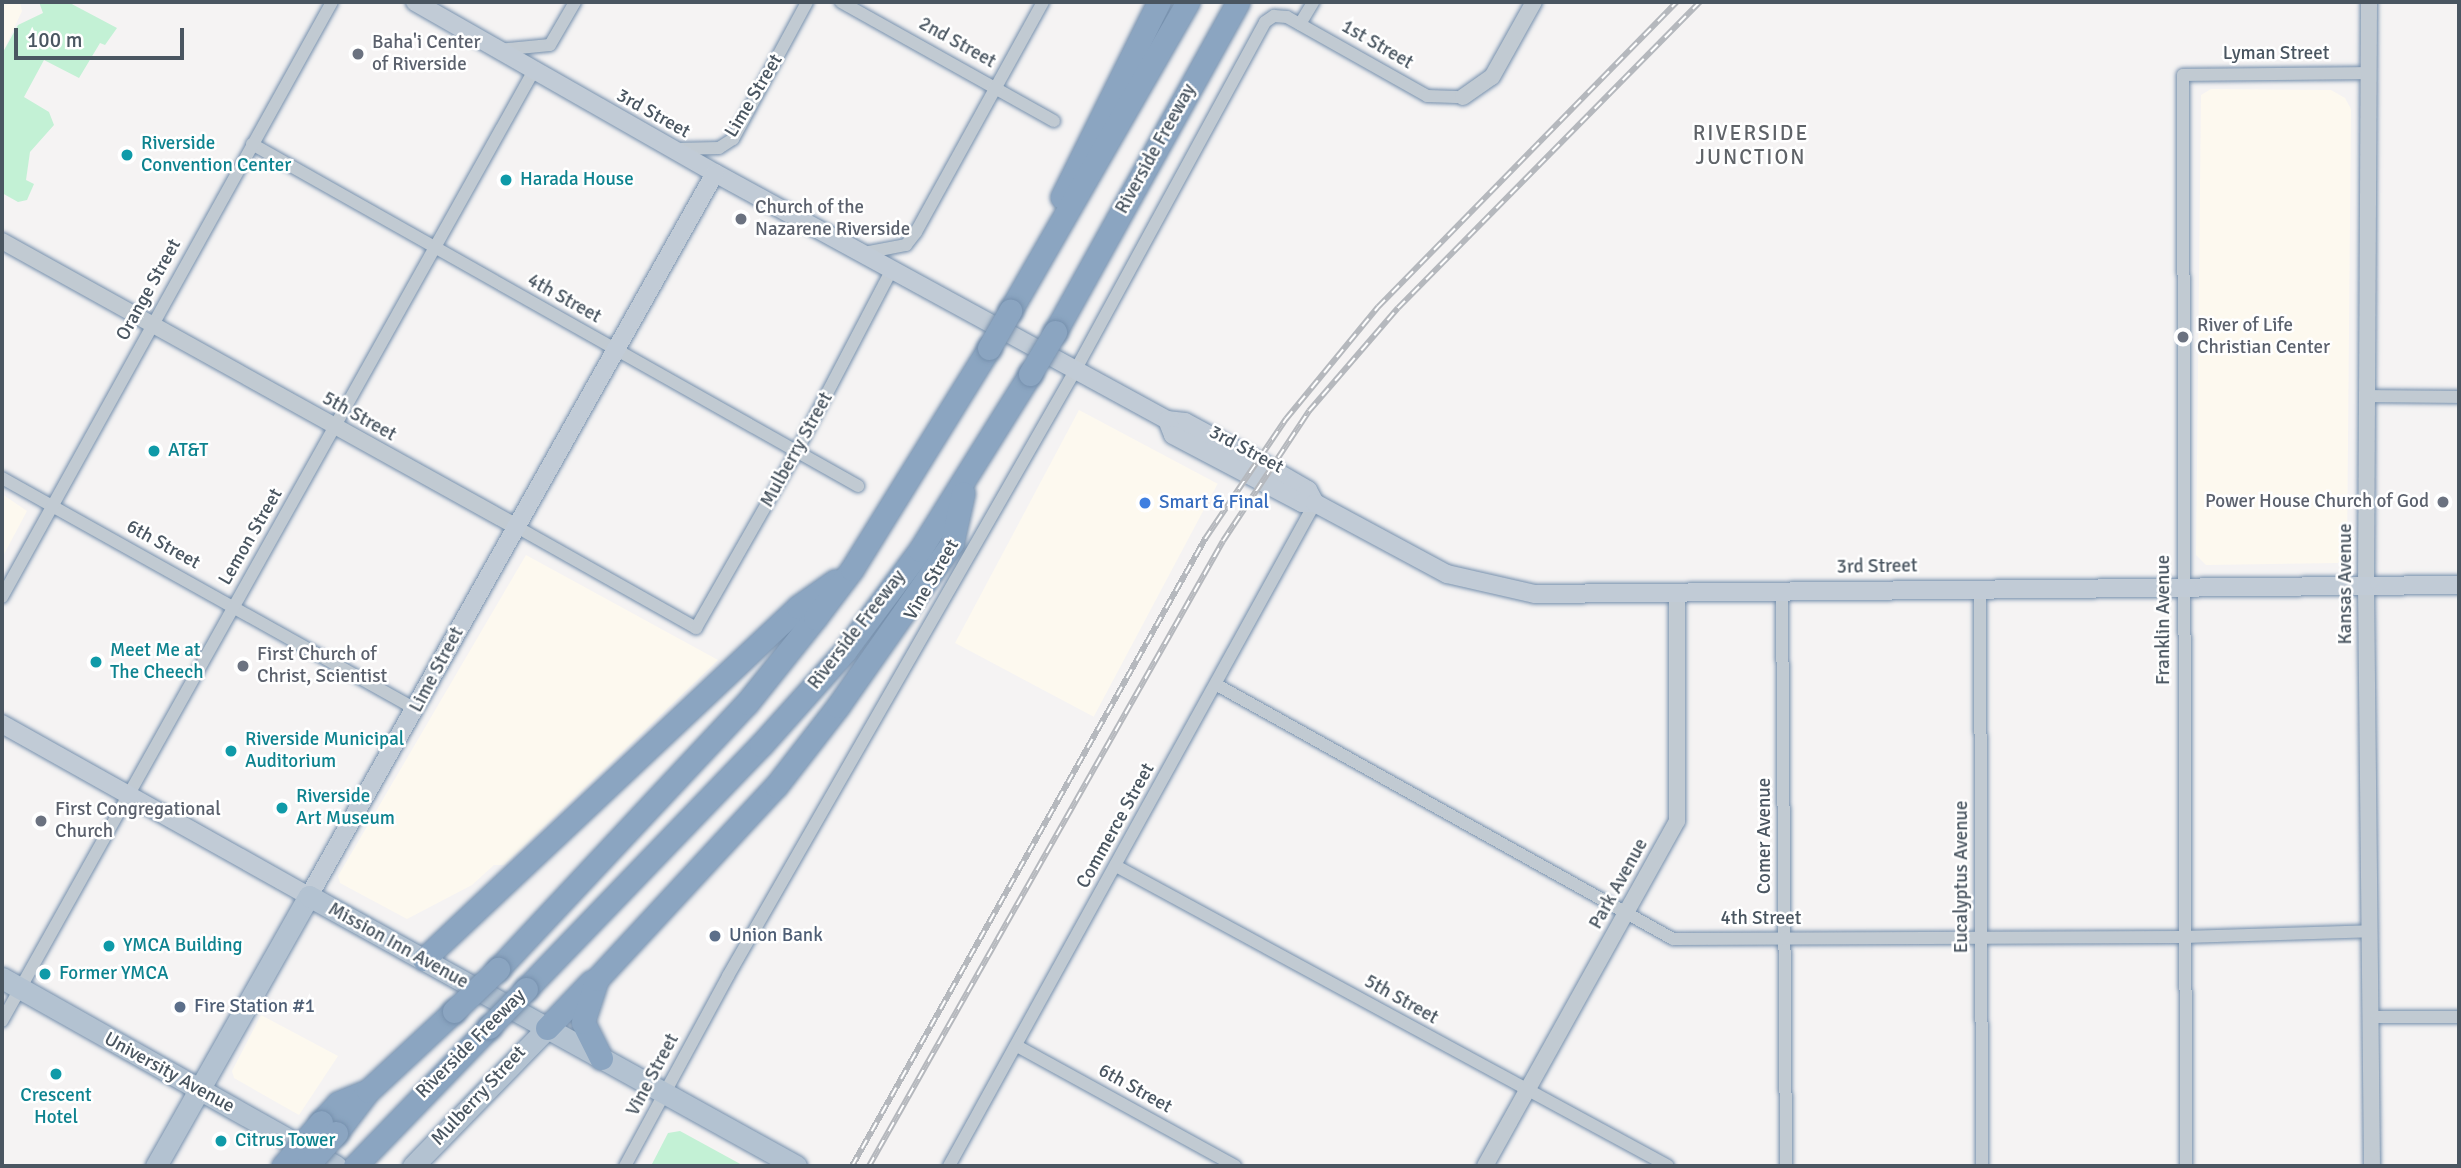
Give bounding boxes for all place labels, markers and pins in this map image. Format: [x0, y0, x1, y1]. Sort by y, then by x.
place label: Baha'i Center of Riverside [372, 32, 481, 76]
marker: Baha'i Center of Riverside [350, 46, 366, 62]
place label: Riverside Convention Center [141, 133, 291, 177]
marker: Riverside Convention Center [119, 147, 135, 163]
place label: Harada House [520, 169, 634, 191]
marker: Harada House [498, 172, 514, 188]
place label: Church of the Nazarene Riverside [755, 197, 910, 241]
marker: Church of the Nazarene Riverside [733, 211, 749, 227]
place label: River of Life Christian Center [2197, 315, 2330, 359]
marker: River of Life Christian Center [2175, 329, 2191, 345]
place label: AT&T [168, 440, 208, 462]
marker: AT&T [146, 443, 162, 459]
place label: Power House Church of God [2205, 491, 2429, 513]
place label: Smart & Final [1159, 492, 1269, 514]
marker: Power House Church of God [2435, 494, 2451, 510]
marker: Smart & Final [1137, 495, 1153, 511]
place label: Meet Me at The Cheech [110, 640, 204, 684]
place label: First Church of Christ, Scientist [257, 644, 387, 688]
marker: Meet Me at The Cheech [88, 654, 104, 670]
marker: First Church of Christ, Scientist [235, 658, 251, 674]
place label: Riverside Municipal Auditorium [245, 729, 404, 773]
marker: Riverside Municipal Auditorium [223, 743, 239, 759]
place label: Riverside Art Museum [296, 786, 395, 830]
place label: First Congregational Church [55, 799, 221, 843]
marker: Riverside Art Museum [274, 800, 290, 816]
marker: First Congregational Church [33, 813, 49, 829]
place label: Union Bank [729, 925, 823, 947]
marker: Union Bank [707, 928, 723, 944]
place label: YMCA Building [123, 935, 243, 957]
marker: YMCA Building [101, 938, 117, 954]
place label: Former YMCA [59, 963, 169, 985]
marker: Former YMCA [37, 966, 53, 982]
place label: Fire Station #1 [194, 996, 315, 1018]
marker: Fire Station #1 [172, 999, 188, 1015]
marker: Crescent Hotel [48, 1066, 64, 1082]
place label: Crescent Hotel [20, 1085, 92, 1129]
place label: Citrus Tower [235, 1130, 335, 1152]
marker: Citrus Tower [213, 1133, 229, 1149]

